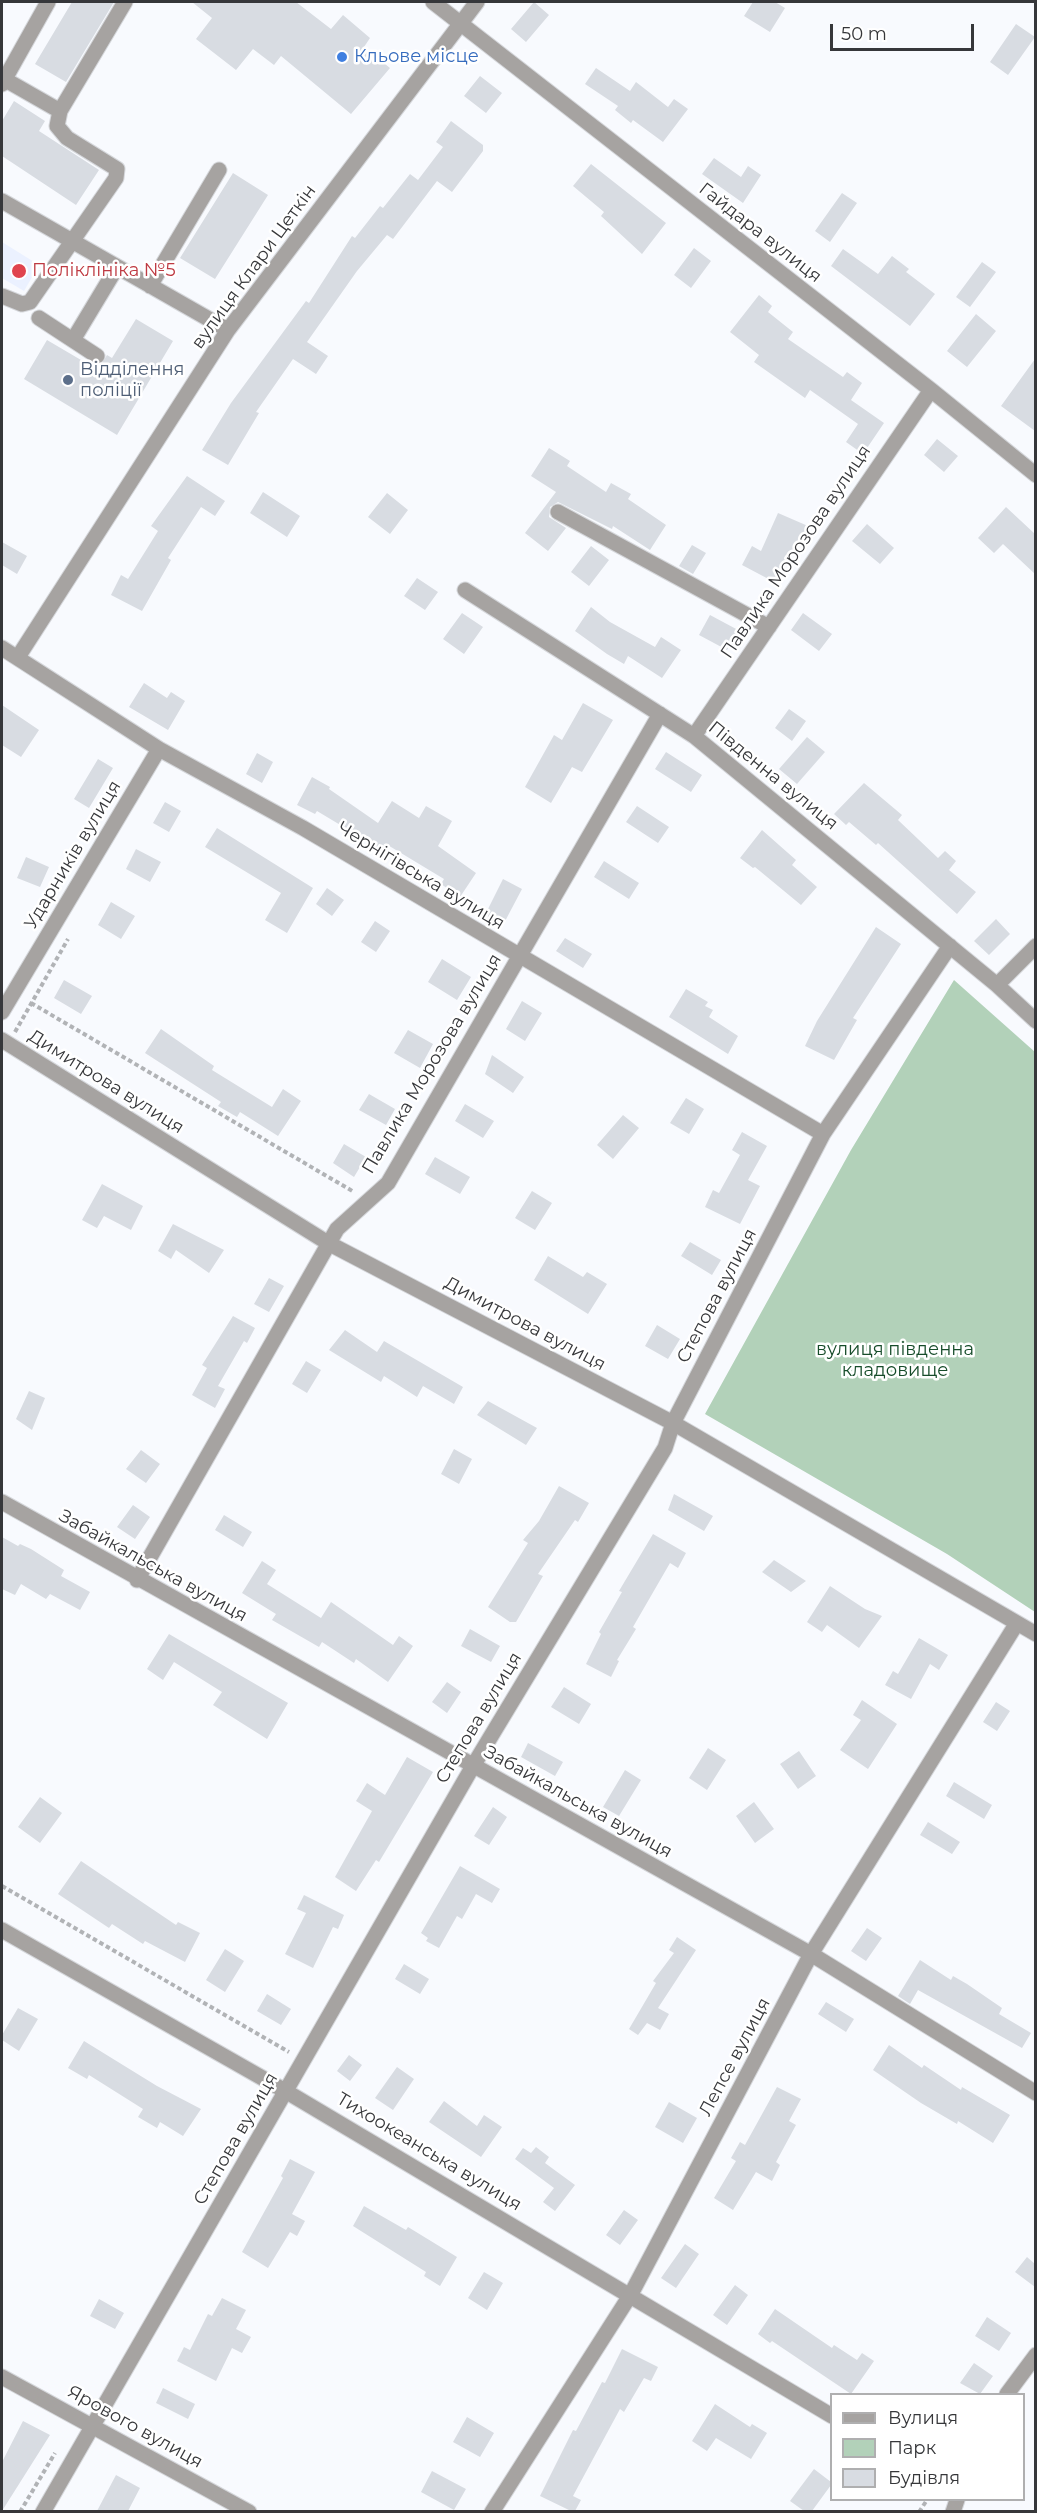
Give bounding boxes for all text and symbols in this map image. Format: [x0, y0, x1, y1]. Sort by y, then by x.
scale bar [833, 12, 977, 50]
text: 50 m [841, 23, 887, 45]
place label: Кльове місце [354, 46, 479, 68]
marker: Кльове місце [335, 50, 349, 64]
street label: Гайдара вулиця [694, 178, 826, 288]
street label: вулиця Клари Цеткін [187, 181, 321, 353]
place label: Поліклініка №5 [32, 260, 176, 282]
marker: Поліклініка №5 [10, 262, 28, 280]
place label: Відділення поліції [80, 359, 184, 401]
marker: Відділення поліції [61, 373, 75, 387]
street label: Павлика Морозова вулиця [716, 441, 876, 663]
street label: Південна вулиця [704, 717, 842, 835]
street label: Ударників вулиця [20, 777, 126, 933]
street label: Чернігівська вулиця [334, 818, 508, 934]
street label: Павлика Морозова вулиця [358, 950, 506, 1178]
street label: Димитрова вулиця [24, 1025, 188, 1139]
street label: Степова вулиця [672, 1225, 762, 1367]
street label: Димитрова вулиця [441, 1272, 609, 1376]
park label: вулиця південна кладовище [816, 1339, 974, 1382]
street label: Забайкальська вулиця [55, 1505, 251, 1627]
street label: Степова вулиця [431, 1649, 527, 1787]
street label: Забайкальська вулиця [480, 1741, 676, 1863]
street label: Лепсе вулиця [695, 1994, 775, 2120]
street label: Степова вулиця [189, 2069, 283, 2209]
street label: Тихоокеанська вулиця [333, 2088, 525, 2216]
street label: Ярового вулиця [64, 2381, 206, 2473]
legend [830, 2393, 1025, 2501]
text: Вулиця [888, 2407, 958, 2429]
text: Парк [888, 2437, 936, 2459]
text: Будівля [888, 2467, 960, 2489]

